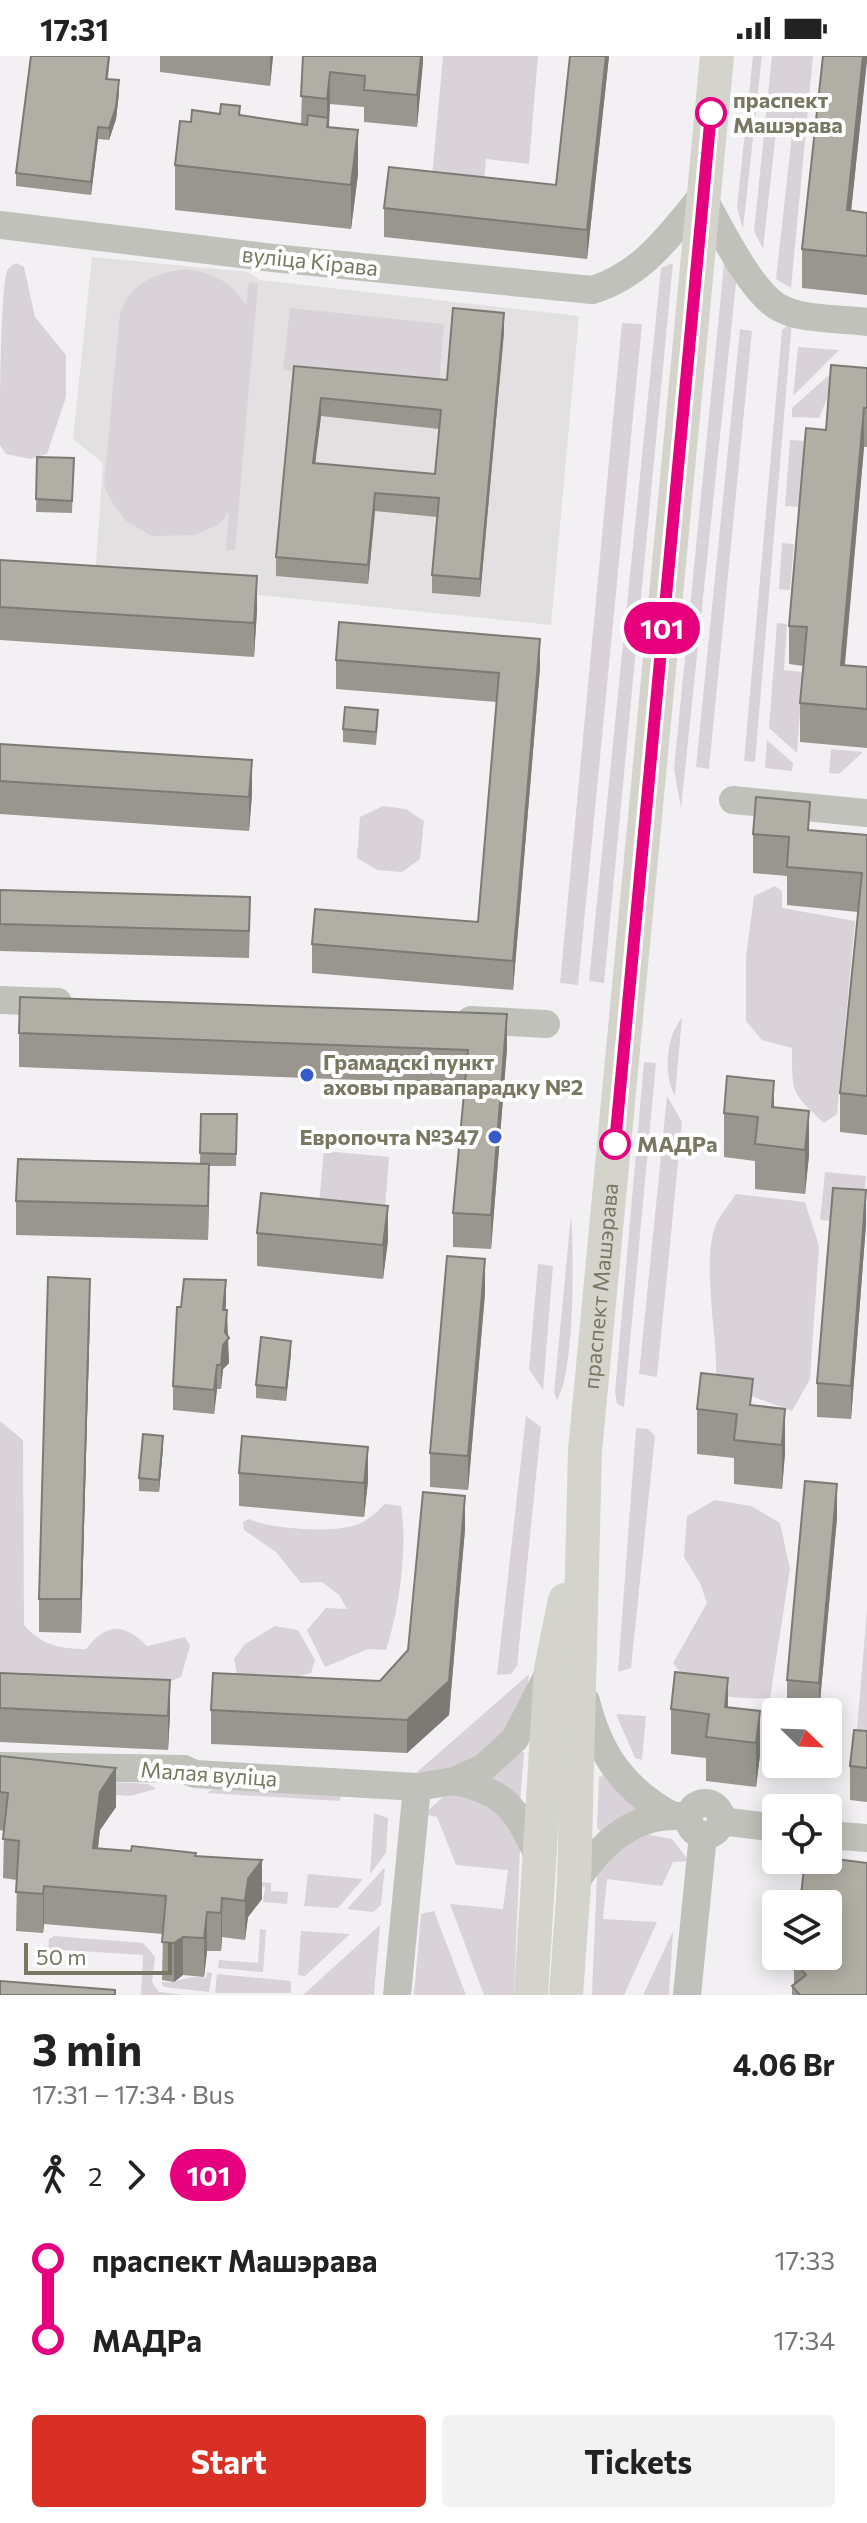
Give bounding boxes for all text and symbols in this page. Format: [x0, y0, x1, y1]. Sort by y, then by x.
text: 17:31 [40, 10, 109, 47]
place label: праспект Машэрава [733, 86, 843, 138]
marker: праспект Машэрава [696, 98, 726, 128]
street label: вуліца Кірава [241, 240, 379, 281]
line badge: 101 [616, 602, 708, 654]
text: 101 [640, 611, 684, 645]
place label: Грамадскі пункт аховы правапарадку №2 [323, 1048, 583, 1100]
marker: Грамадскі пункт аховы правапарадку №2 [298, 1066, 316, 1084]
place label: Европочта №347 [299, 1123, 479, 1150]
marker: Европочта №347 [486, 1128, 504, 1146]
marker: МАДРа [600, 1129, 630, 1159]
place label: МАДРа [637, 1130, 718, 1157]
street label: праспект Машэрава [577, 1182, 623, 1391]
north arrow [762, 1698, 842, 1778]
map controls [762, 1698, 842, 1970]
street label: Малая вуліца [140, 1755, 278, 1792]
button: locate [762, 1794, 842, 1874]
button: layers [762, 1890, 842, 1970]
scale bar [24, 1939, 172, 1975]
text: 50 m [36, 1943, 86, 1970]
text: 3 min [32, 2021, 142, 2075]
text: 4.06 Br [733, 2045, 835, 2082]
text: 17:31 – 17:34 · Bus [32, 2078, 235, 2109]
icon: walk [32, 2153, 76, 2197]
icon: forward [114, 2153, 158, 2197]
text: 101 [186, 2158, 230, 2192]
text: 2 [88, 2160, 102, 2191]
text: праспект Машэрава [92, 2241, 377, 2278]
text: 17:33 [774, 2244, 835, 2275]
text: МАДРа [92, 2321, 202, 2358]
text: 17:34 [774, 2324, 835, 2355]
button: Start [32, 2415, 426, 2507]
button: Tickets [442, 2415, 835, 2507]

